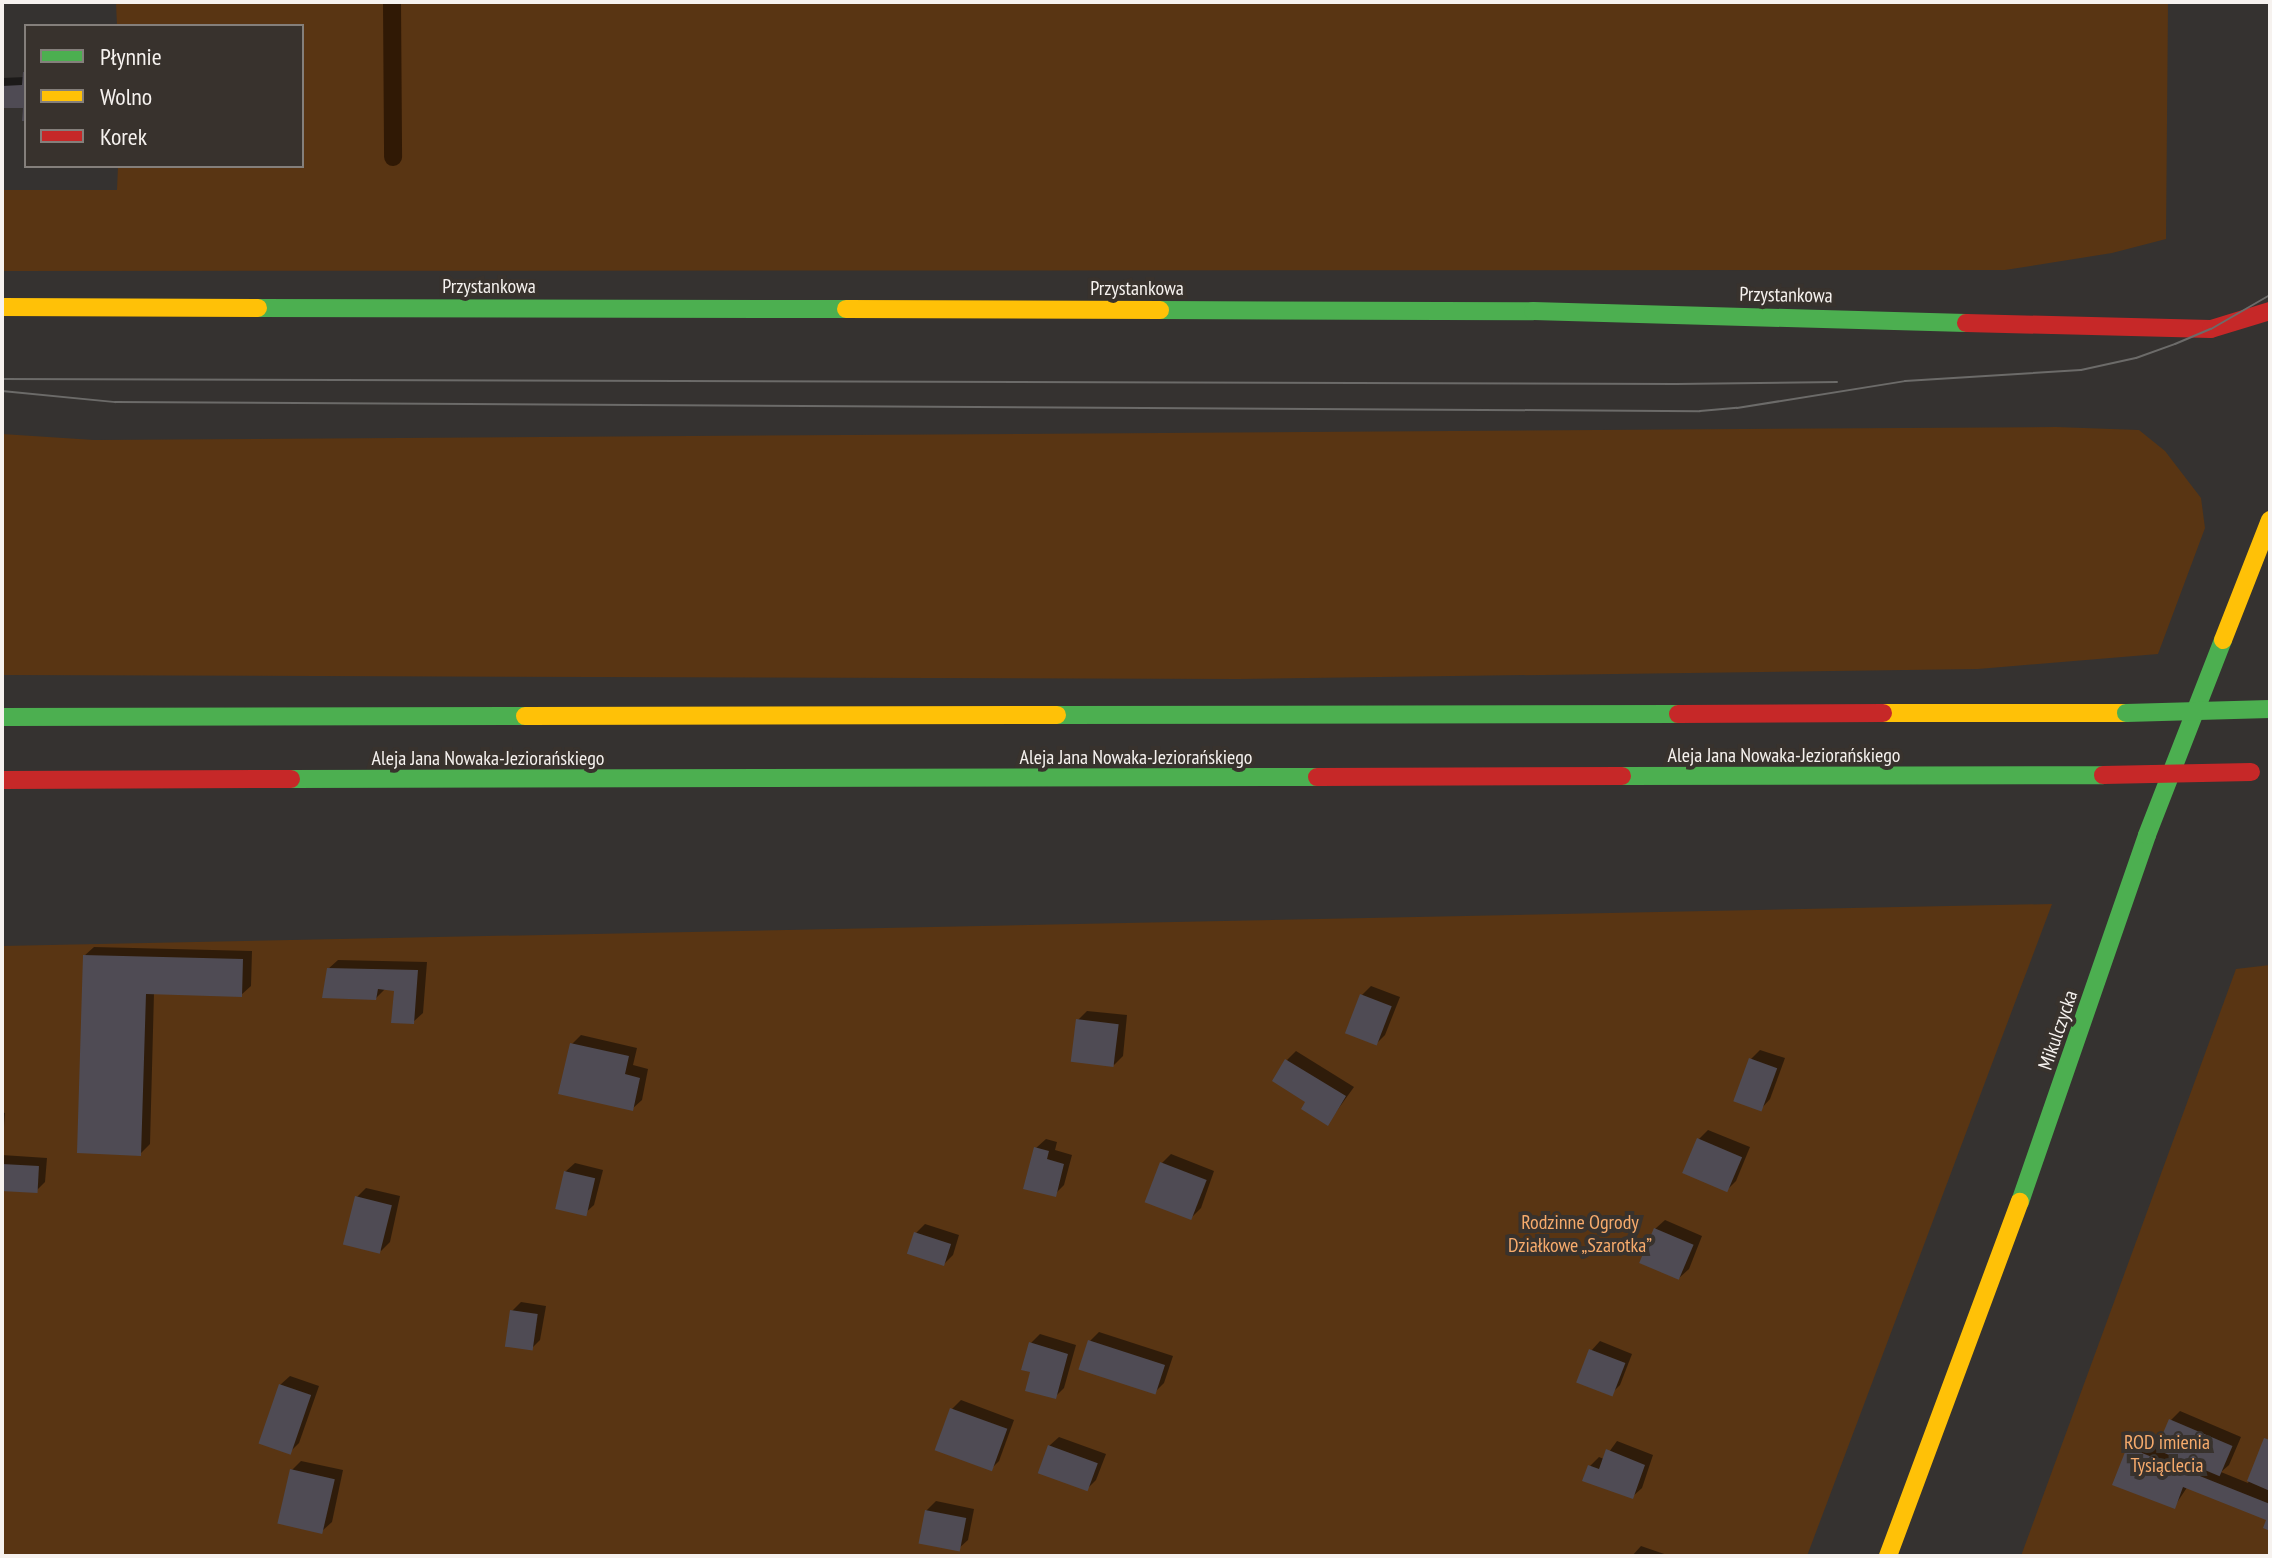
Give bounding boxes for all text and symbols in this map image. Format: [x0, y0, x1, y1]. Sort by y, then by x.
legend [24, 24, 304, 168]
text: Płynnie [100, 41, 162, 72]
text: Wolno [100, 81, 152, 112]
text: Korek [100, 121, 147, 152]
street label: Przystankowa [442, 274, 536, 298]
street label: Przystankowa [1090, 276, 1184, 300]
street label: Przystankowa [1739, 282, 1833, 308]
street label: Aleja Jana Nowaka-Jeziorańskiego [1668, 743, 1900, 767]
street label: Aleja Jana Nowaka-Jeziorańskiego [1020, 745, 1252, 769]
street label: Aleja Jana Nowaka-Jeziorańskiego [372, 746, 604, 770]
street label: Mikulczycka [2033, 987, 2083, 1073]
park label: Rodzinne Ogrody Działkowe „Szarotka” [1508, 1211, 1652, 1258]
park label: ROD imienia Tysiąclecia [2124, 1430, 2210, 1477]

